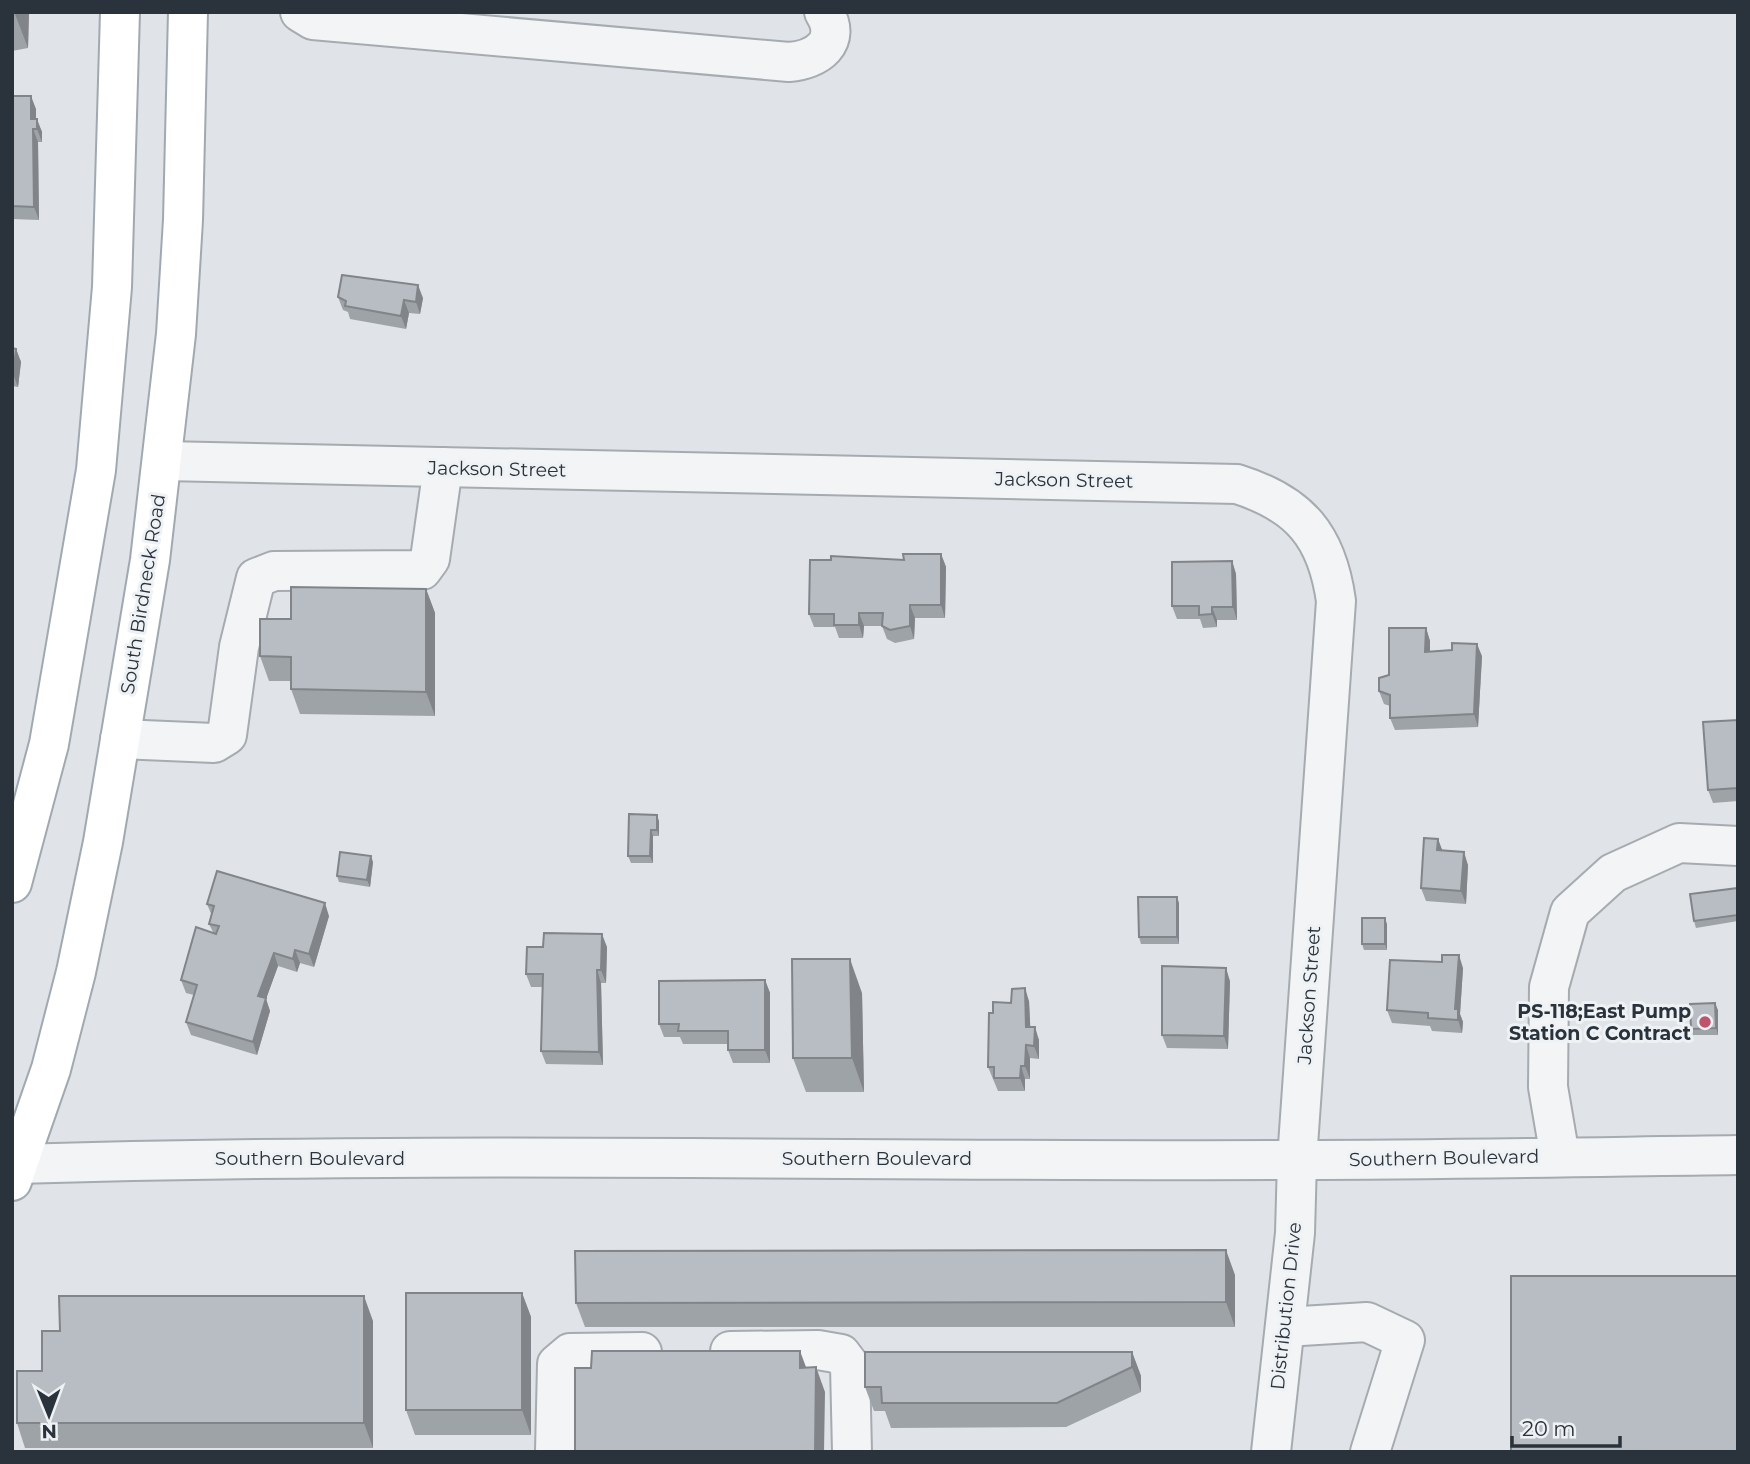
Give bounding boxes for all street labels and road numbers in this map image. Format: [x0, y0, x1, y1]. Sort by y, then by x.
street label: Jackson Street [426, 456, 567, 482]
street label: Jackson Street [993, 467, 1134, 493]
street label: South Birdneck Road [116, 492, 170, 696]
street label: Jackson Street [1293, 925, 1325, 1066]
street label: Southern Boulevard [1349, 1145, 1539, 1171]
street label: Southern Boulevard [215, 1147, 405, 1170]
street label: Southern Boulevard [782, 1147, 972, 1170]
street label: Distribution Drive [1266, 1221, 1306, 1391]

